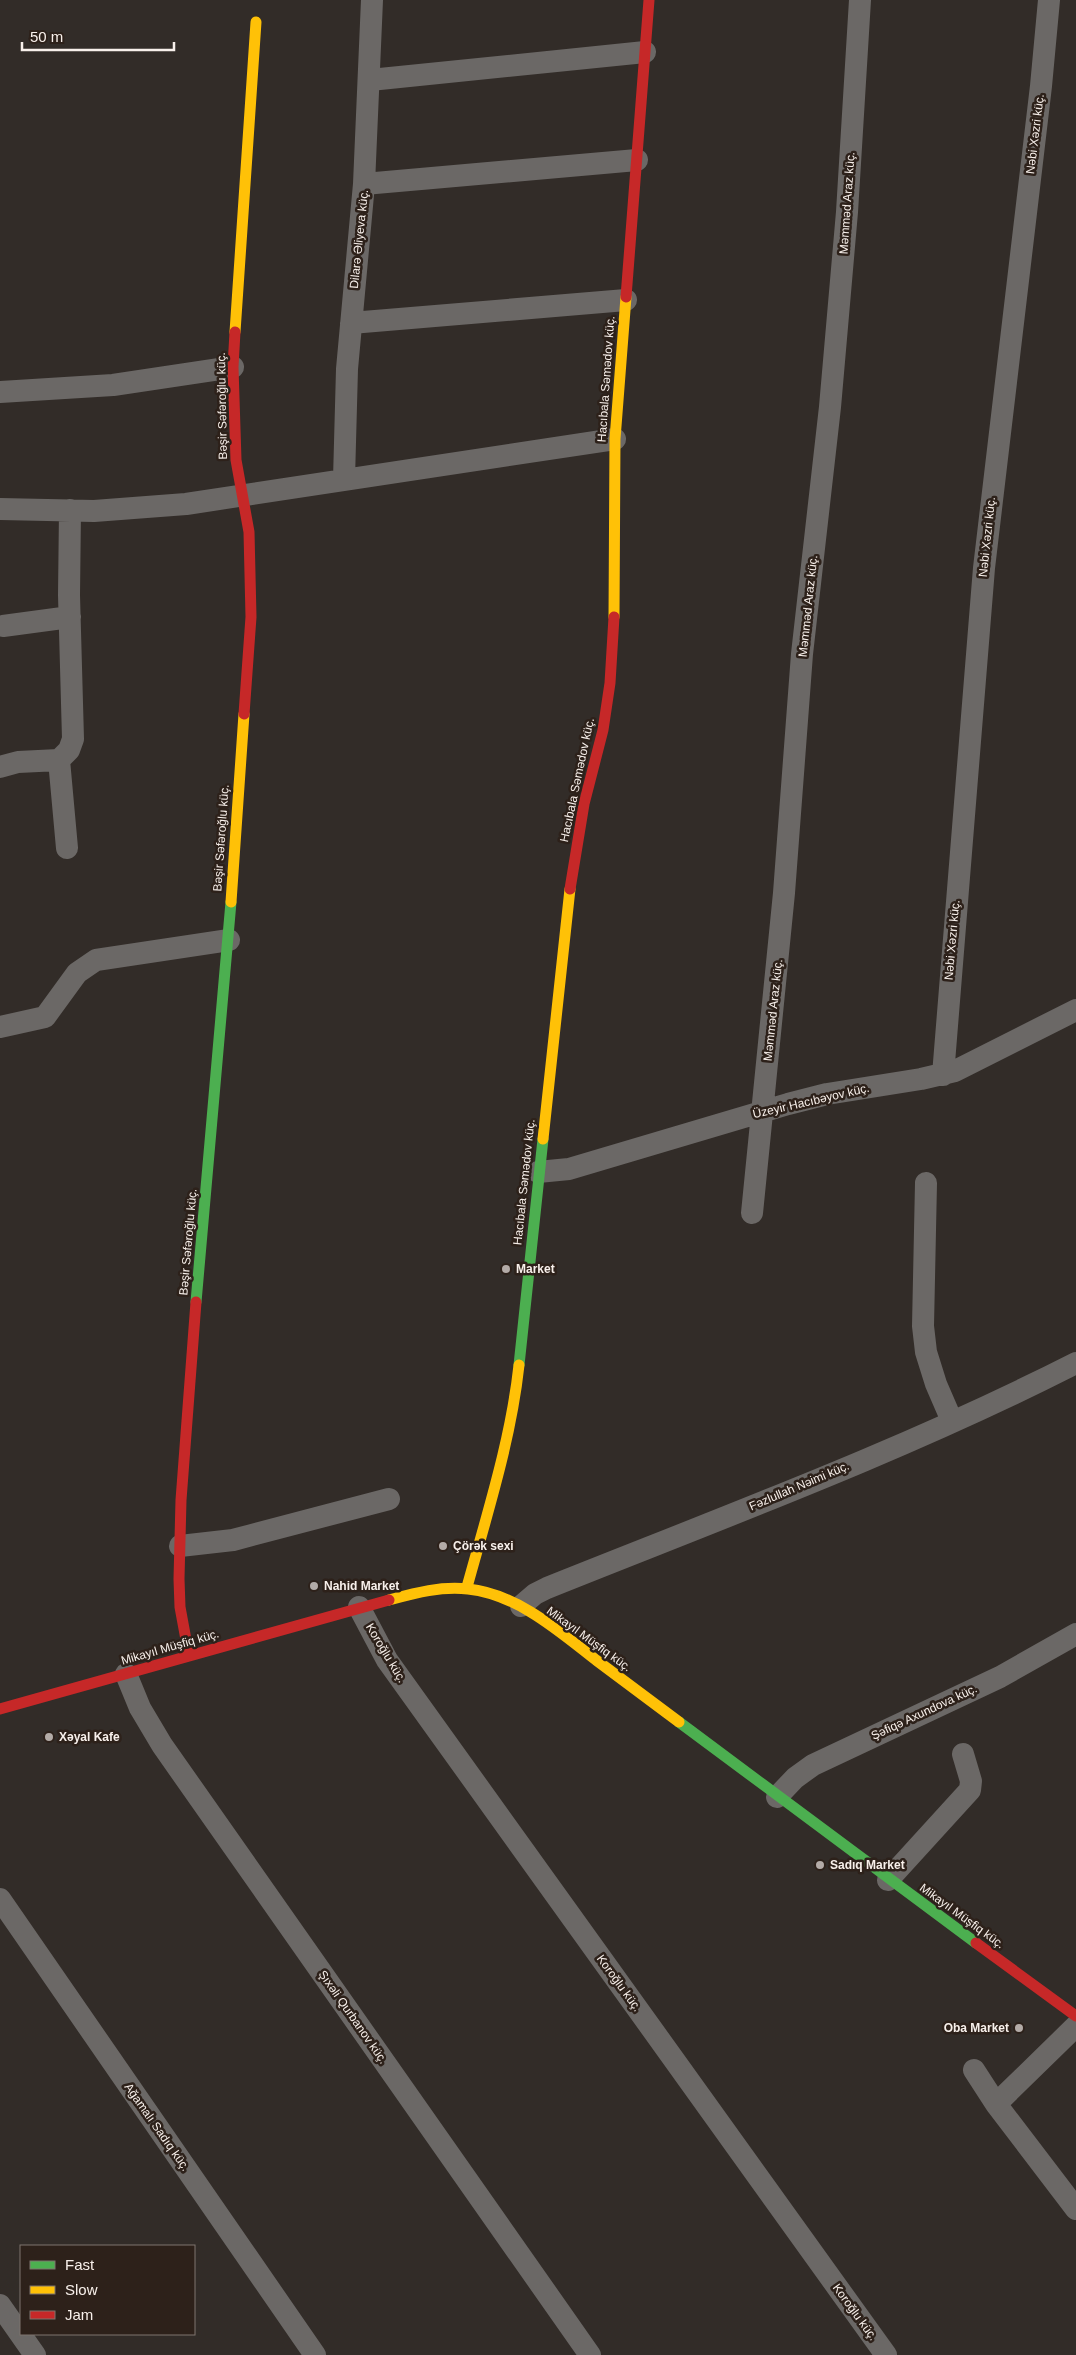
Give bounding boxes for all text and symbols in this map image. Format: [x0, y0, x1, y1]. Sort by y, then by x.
scale bar [22, 20, 175, 52]
text: 50 m [30, 28, 63, 45]
street label: Nəbi Xəzri küç. [1023, 93, 1047, 175]
street label: Məmməd Araz küç. [836, 151, 858, 255]
street label: Dilarə Əliyeva küç. [347, 189, 371, 289]
street label: Hacıbala Səmədov küç. [595, 315, 617, 443]
street label: Bəşir Səfəroğlu küç. [214, 352, 230, 460]
street label: Nəbi Xəzri küç. [976, 496, 998, 578]
street label: Məmməd Araz küç. [796, 554, 820, 658]
street label: Hacıbala Səmədov küç. [557, 717, 597, 843]
street label: Bəşir Səfəroğlu küç. [210, 784, 232, 892]
street label: Nəbi Xəzri küç. [942, 899, 962, 981]
street label: Məmməd Araz küç. [761, 958, 785, 1062]
street label: Üzeyir Hacıbəyov küç. [751, 1081, 871, 1121]
street label: Hacıbala Səmədov küç. [510, 1118, 538, 1246]
street label: Bəşir Səfəroğlu küç. [176, 1188, 200, 1296]
place label: Market [516, 1262, 555, 1276]
marker: Market [500, 1263, 512, 1275]
street label: Fəzlullah Nəimi küç. [747, 1459, 851, 1513]
place label: Çörək sexi [453, 1539, 514, 1553]
marker: Çörək sexi [437, 1540, 449, 1552]
place label: Nahid Market [324, 1579, 399, 1593]
marker: Nahid Market [308, 1580, 320, 1592]
street label: Mikayıl Müşfiq küç. [544, 1604, 634, 1674]
street label: Koroğlu küç. [363, 1621, 409, 1685]
street label: Mikayıl Müşfiq küç. [119, 1626, 221, 1668]
street label: Şəfiqə Axundova küç. [869, 1681, 979, 1743]
place label: Xəyal Kafe [59, 1730, 120, 1744]
marker: Xəyal Kafe [43, 1731, 55, 1743]
place label: Sadıq Market [830, 1858, 905, 1872]
marker: Sadıq Market [814, 1859, 826, 1871]
street label: Mikayıl Müşfiq küç. [917, 1881, 1007, 1951]
street label: Koroğlu küç. [594, 1952, 644, 2014]
street label: Şıxəli Qurbanov küç. [316, 1968, 390, 2066]
place label: Oba Market [944, 2021, 1009, 2035]
marker: Oba Market [1013, 2022, 1025, 2034]
street label: Ağamalı Sadıq küç. [121, 2080, 193, 2174]
legend [20, 2245, 195, 2335]
text: Fast [65, 2256, 95, 2273]
text: Slow [65, 2281, 98, 2298]
street label: Koroğlu küç. [830, 2281, 880, 2343]
text: Jam [65, 2306, 93, 2323]

